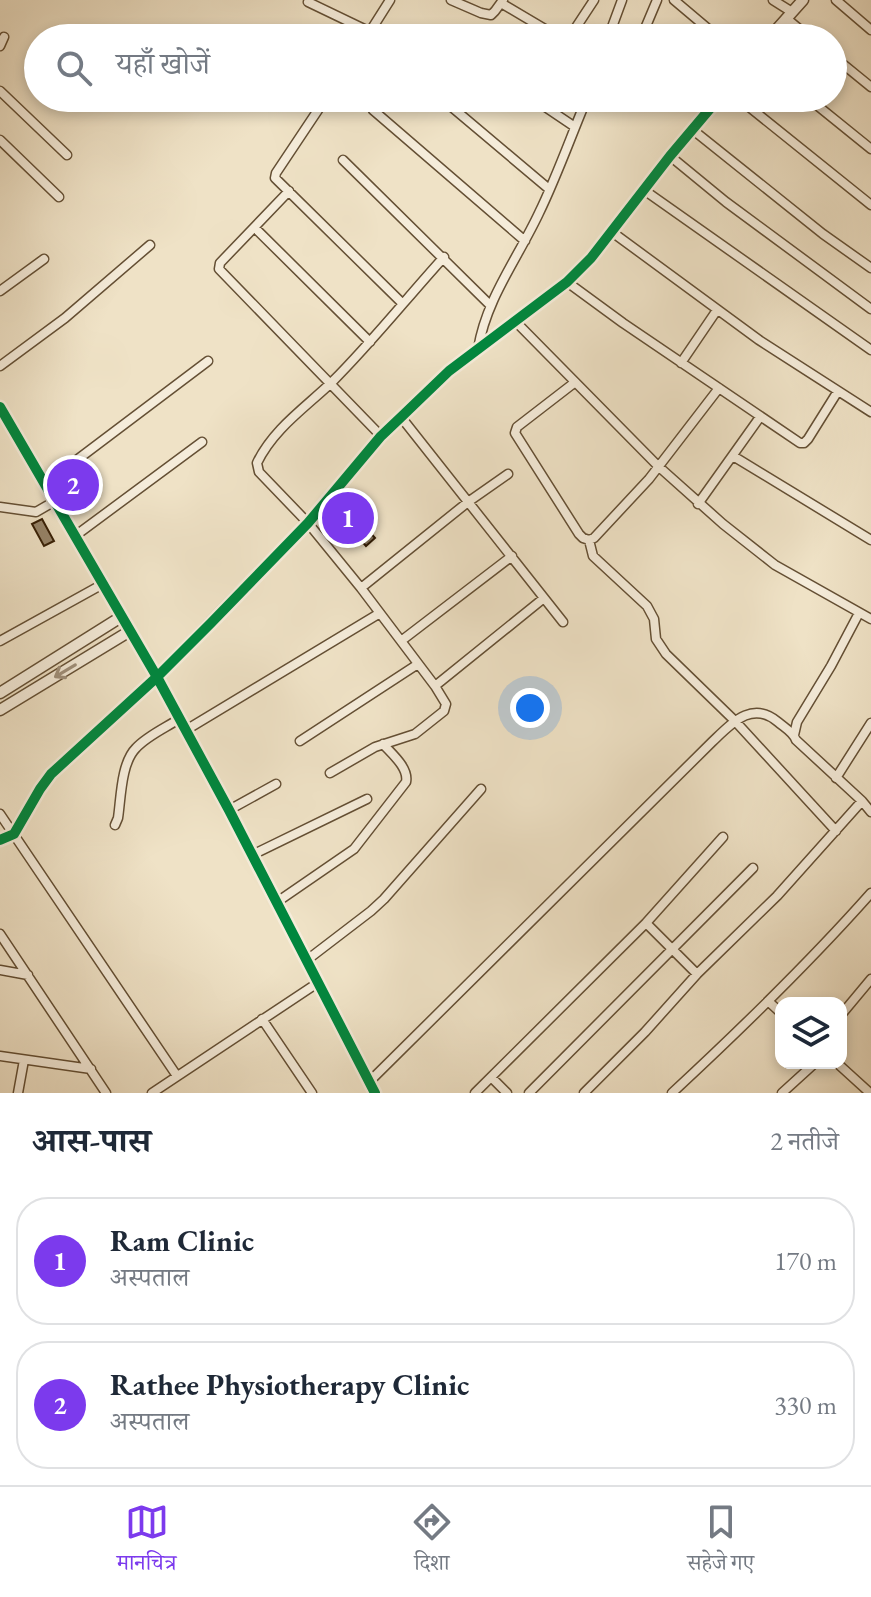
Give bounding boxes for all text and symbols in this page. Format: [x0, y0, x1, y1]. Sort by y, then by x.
search box [24, 24, 847, 112]
text: यहाँ खोजें [116, 44, 210, 83]
icon: search [52, 46, 96, 90]
pin: 2 [47, 455, 99, 515]
pin: 1 [322, 488, 374, 548]
one-way arrow [54, 663, 77, 679]
your location [510, 688, 550, 728]
map controls [775, 997, 847, 1069]
button: layers [775, 997, 847, 1069]
text: आस-पास [32, 1118, 151, 1162]
text: 2 नतीजे [770, 1124, 839, 1158]
text: Ram Clinic [110, 1221, 254, 1260]
text: 1 [53, 1244, 67, 1278]
text: 170 m [774, 1244, 837, 1278]
text: अस्पताल [110, 1260, 189, 1294]
text: Rathee Physiotherapy Clinic [110, 1365, 469, 1404]
text: 2 [53, 1388, 67, 1422]
text: 330 m [774, 1388, 837, 1422]
text: अस्पताल [110, 1404, 189, 1438]
tab: मानचित्र [117, 1500, 176, 1584]
tab: दिशा [410, 1500, 454, 1584]
tab: सहेजे गए [687, 1500, 754, 1584]

